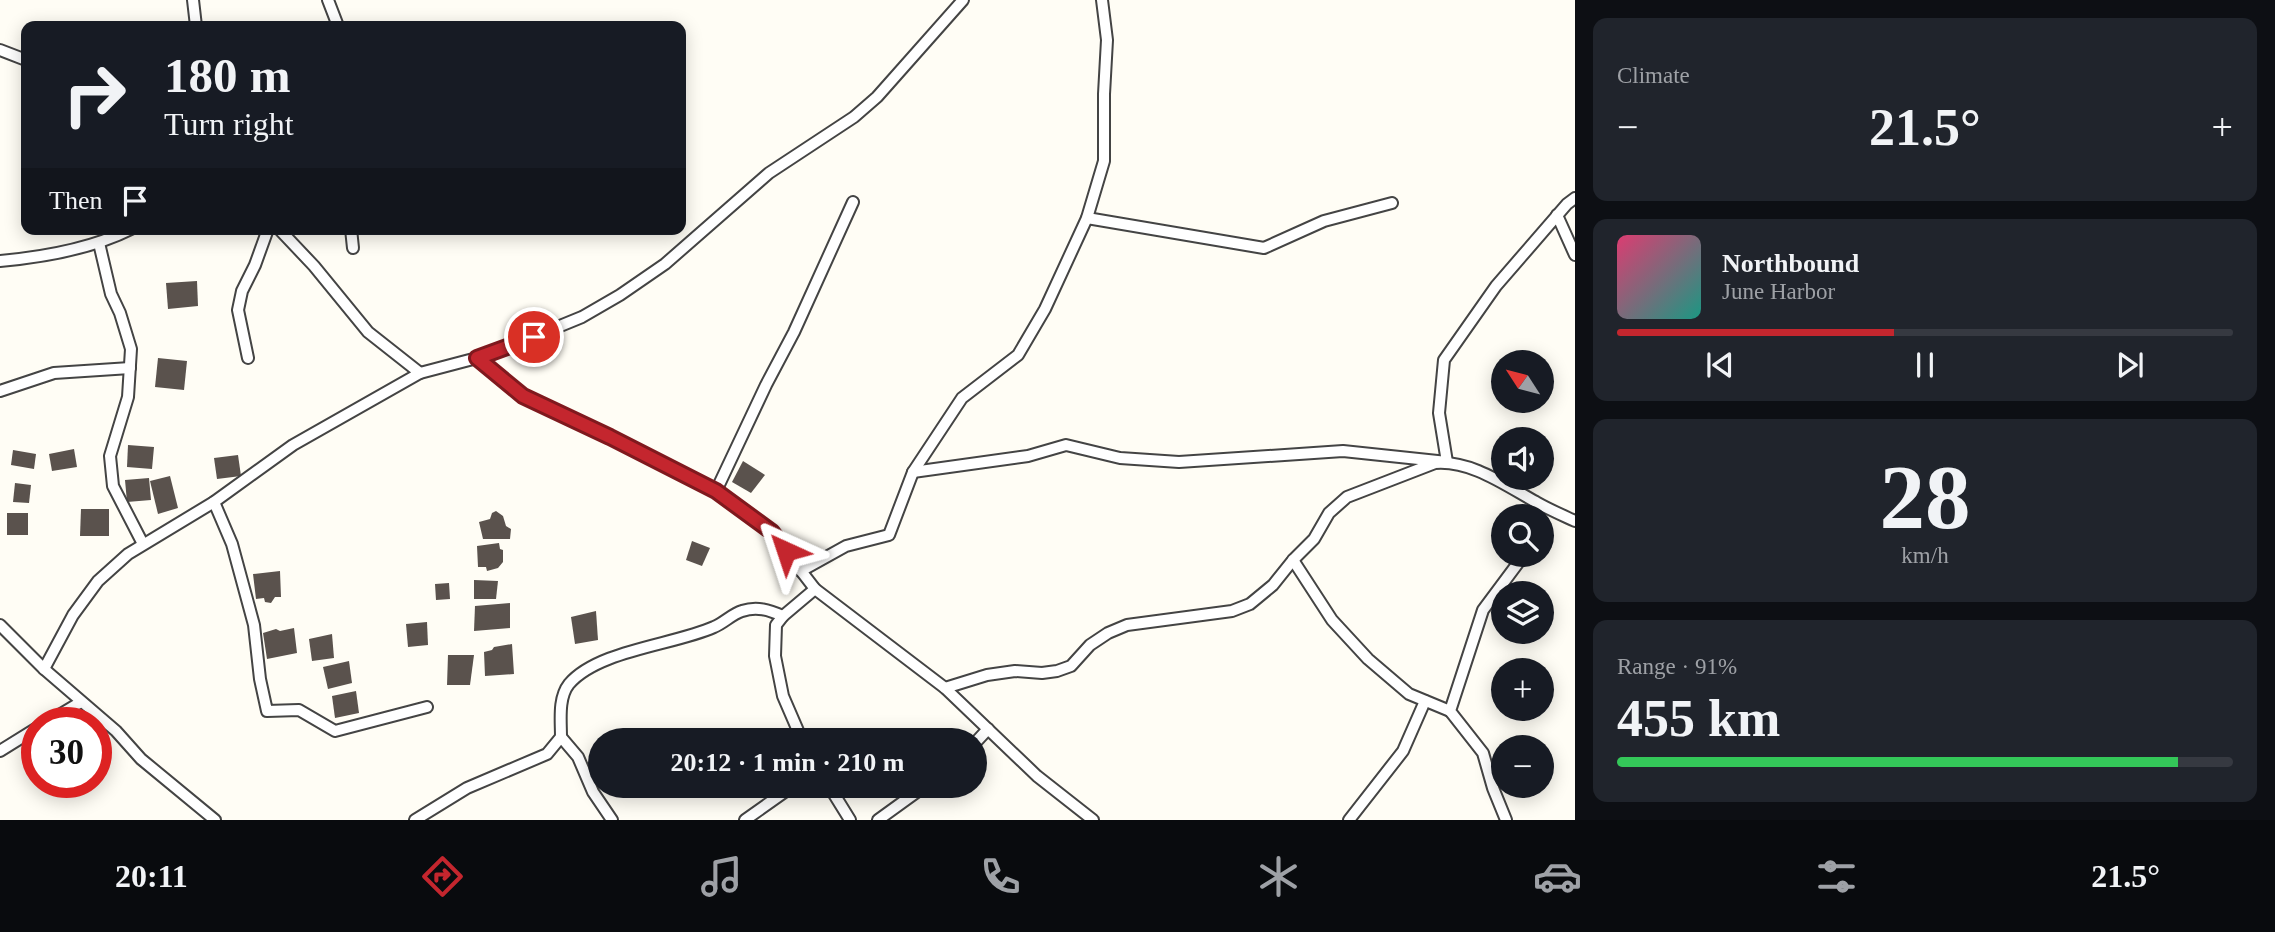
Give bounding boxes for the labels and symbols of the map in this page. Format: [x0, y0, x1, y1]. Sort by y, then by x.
pin [504, 307, 564, 367]
north arrow [1491, 350, 1554, 413]
position arrow [749, 514, 823, 588]
speed limit sign: 30 [21, 707, 112, 798]

